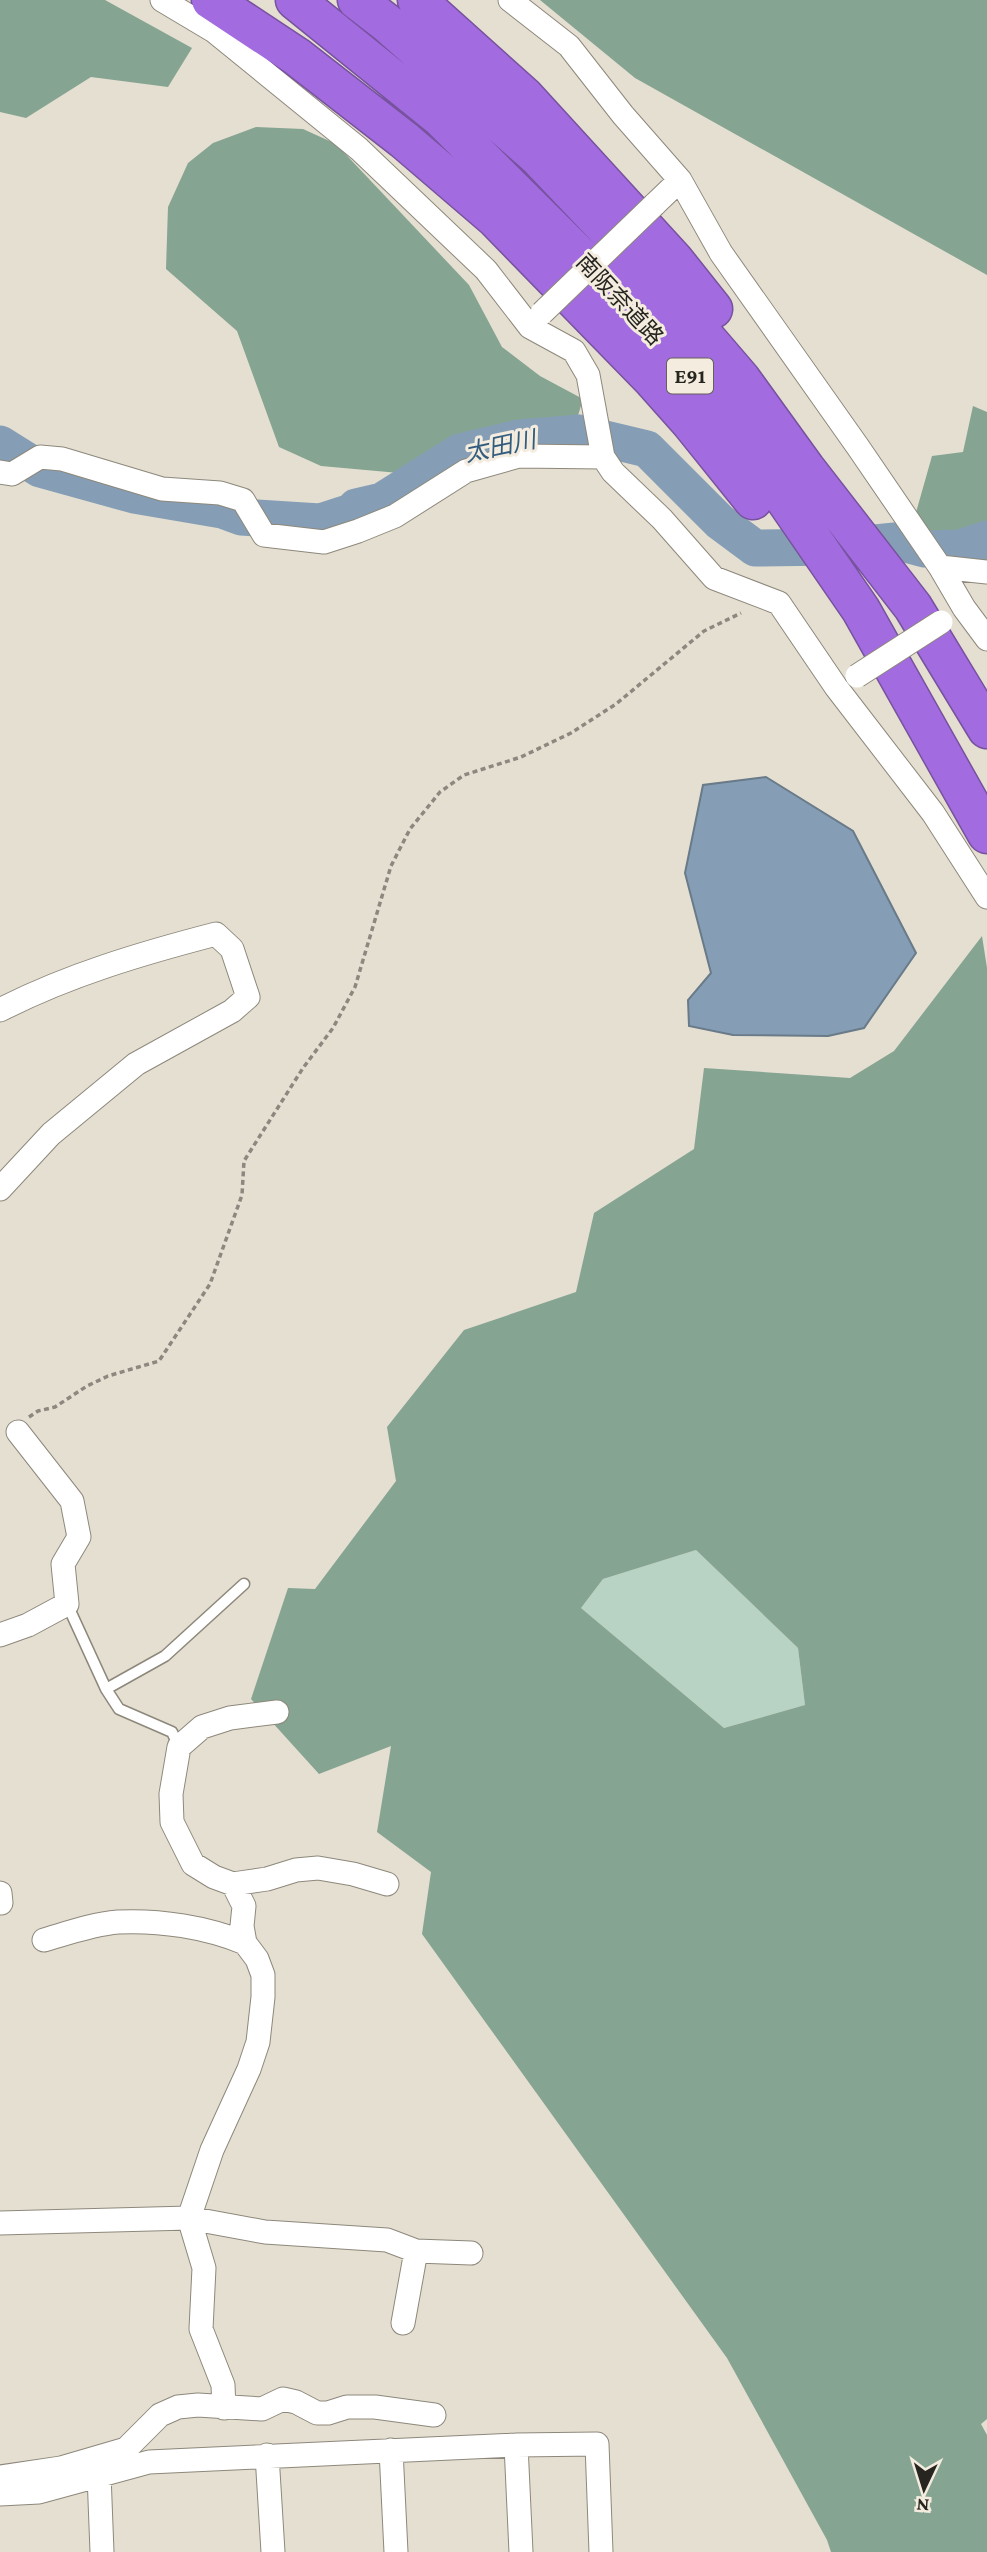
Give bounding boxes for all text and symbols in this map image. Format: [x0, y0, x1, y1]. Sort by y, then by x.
street label: 南阪奈道路 [571, 248, 669, 350]
road number: E91 [667, 358, 713, 394]
water label: 太田川 [462, 425, 541, 467]
north arrow [889, 2454, 959, 2524]
text: N [916, 2495, 930, 2516]

